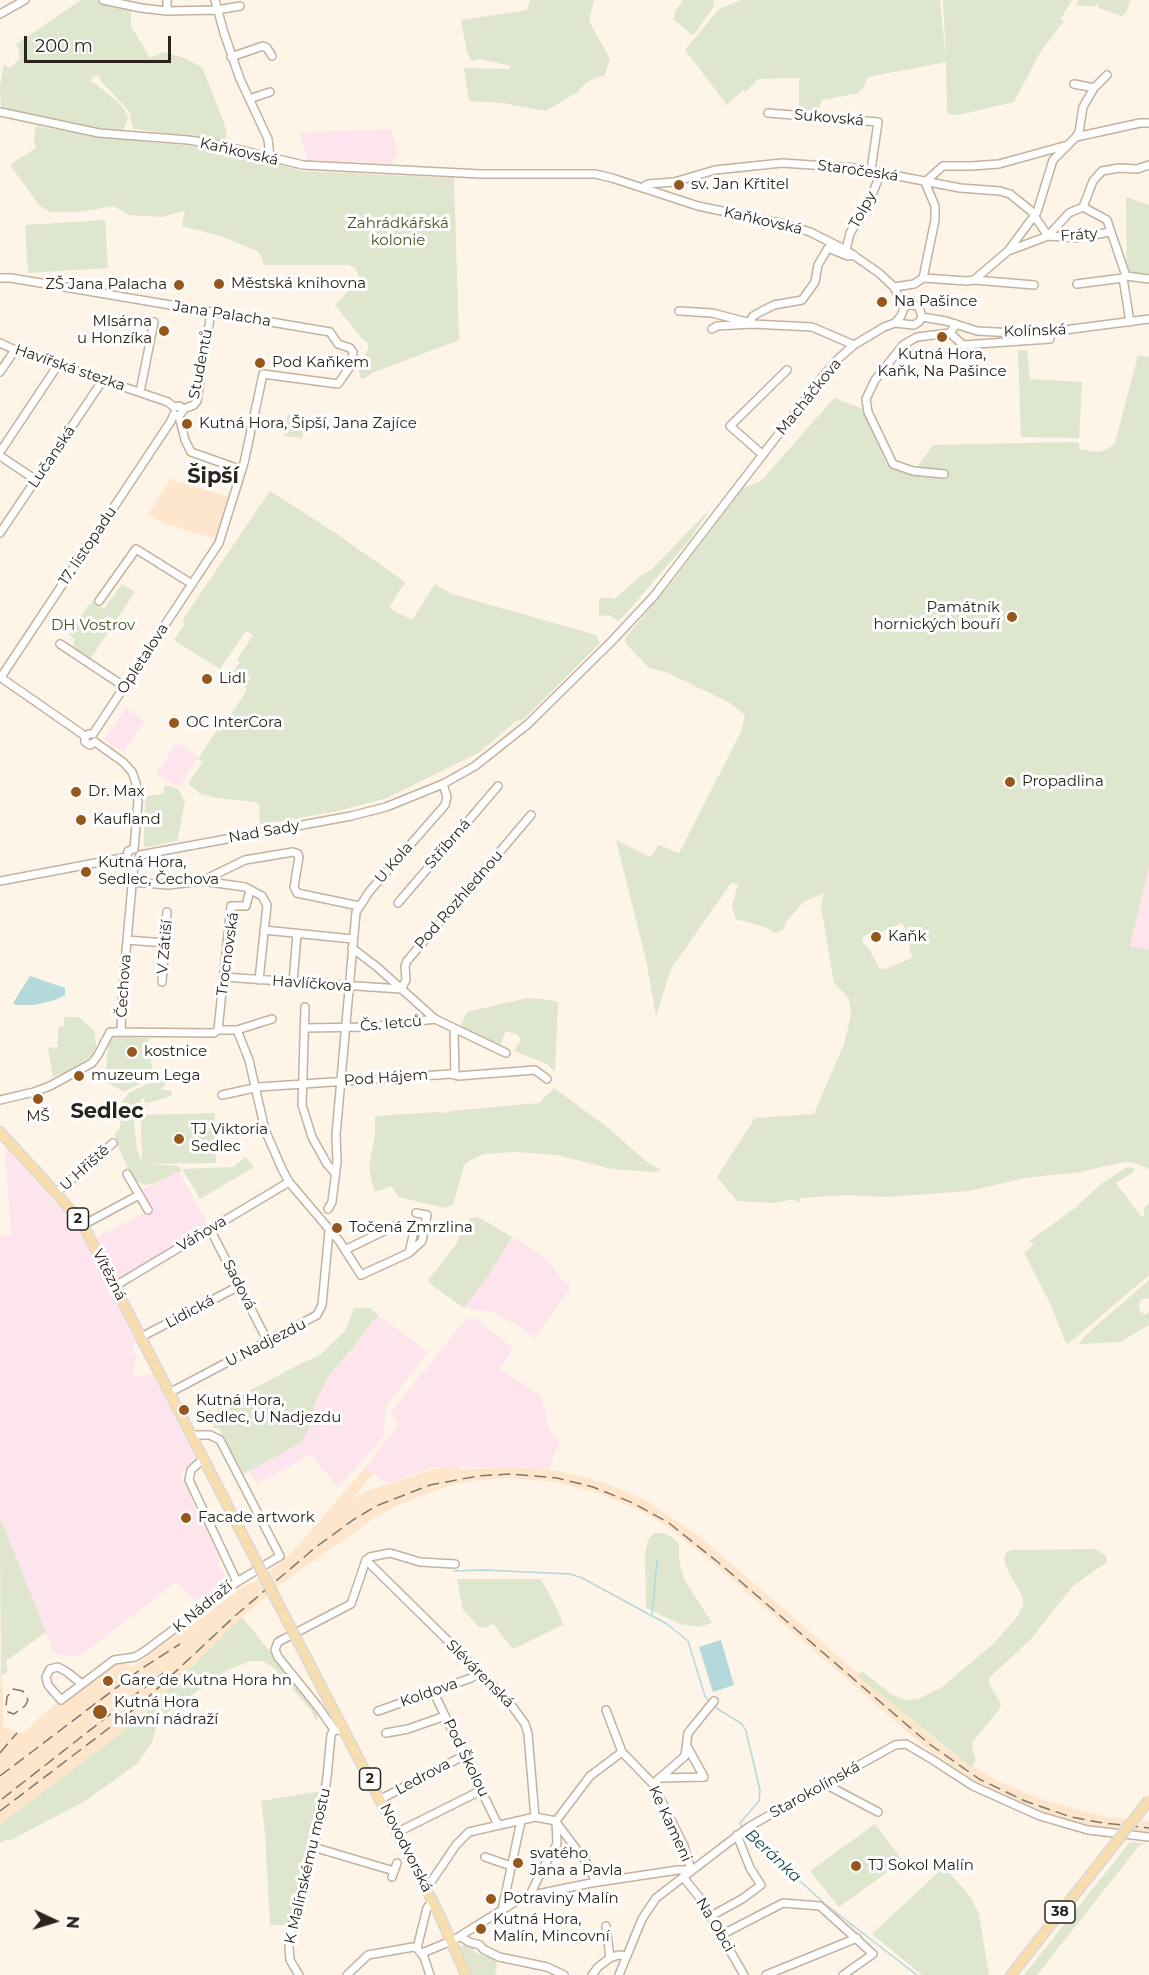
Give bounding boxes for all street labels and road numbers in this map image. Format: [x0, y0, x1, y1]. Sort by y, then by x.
street label: Sukovská [793, 106, 865, 130]
street label: Kaňkovská [198, 134, 280, 170]
street label: Staročeská [816, 156, 900, 186]
street label: Tolpy [846, 188, 880, 232]
street label: Kaňkovská [722, 203, 804, 239]
street label: Fráty [1060, 225, 1098, 245]
street label: Jana Palacha [172, 297, 272, 331]
street label: Kolínská [1003, 321, 1067, 341]
street label: Studentů [185, 327, 217, 401]
street label: Havířská stezka [13, 341, 127, 395]
street label: Macháčkova [773, 355, 845, 439]
street label: Lučanská [25, 422, 79, 492]
street label: 17. listopadu [55, 503, 121, 589]
street label: Opletalova [114, 620, 172, 698]
street label: Stříbrná [421, 815, 475, 873]
street label: Nad Sady [227, 817, 301, 847]
street label: U Kola [371, 839, 417, 887]
street label: Pod Rozhlednou [411, 847, 507, 953]
street label: Trocnovská [213, 911, 243, 997]
street label: V Zátiší [154, 919, 176, 975]
street label: Čechova [113, 954, 135, 1018]
street label: Havlíčkova [271, 972, 353, 996]
street label: Čs. letců [359, 1012, 423, 1036]
street label: Pod Hájem [343, 1066, 429, 1090]
street label: U Hřiště [57, 1141, 113, 1195]
road number: 2 [68, 1208, 88, 1230]
street label: Váňova [174, 1212, 230, 1256]
street label: Vítězná [88, 1246, 130, 1304]
street label: Sadová [219, 1257, 259, 1313]
street label: Lidická [162, 1292, 218, 1332]
street label: U Nadjezdu [223, 1315, 309, 1371]
street label: K Nádraží [169, 1577, 237, 1637]
street label: Slévárenská [442, 1636, 518, 1712]
street label: Koldova [398, 1675, 460, 1711]
street label: Pod Školou [439, 1716, 493, 1800]
street label: Ledrova [392, 1755, 454, 1799]
street label: Starokolínská [767, 1758, 863, 1822]
road number: 2 [360, 1768, 380, 1790]
street label: Ke Kameni [645, 1783, 695, 1865]
street label: K Malínskému mostu [281, 1786, 335, 1946]
street label: Novodvorská [376, 1801, 436, 1895]
street label: Na Obci [692, 1895, 738, 1955]
road number: 38 [1045, 1901, 1075, 1923]

